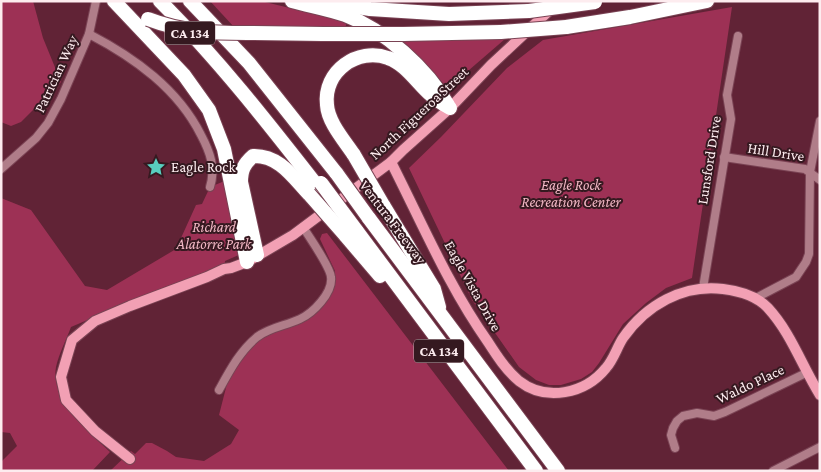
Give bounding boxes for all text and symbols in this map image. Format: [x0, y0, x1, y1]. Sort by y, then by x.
road number: CA 134 [165, 22, 215, 44]
street label: Patrician Way [31, 33, 82, 116]
street label: North Figueroa Street [366, 63, 473, 163]
street label: Lunsford Drive [694, 114, 724, 205]
street label: Hill Drive [747, 140, 806, 164]
place icon: Eagle Rock [145, 156, 167, 178]
place label: Eagle Rock [171, 159, 236, 176]
street label: Ventura Freeway [356, 177, 430, 268]
park label: Eagle Rock Recreation Center [521, 177, 622, 210]
park label: Richard Alatorre Park [176, 219, 253, 252]
street label: Eagle Vista Drive [441, 238, 505, 335]
road number: CA 134 [414, 340, 464, 362]
street label: Waldo Place [713, 361, 787, 407]

